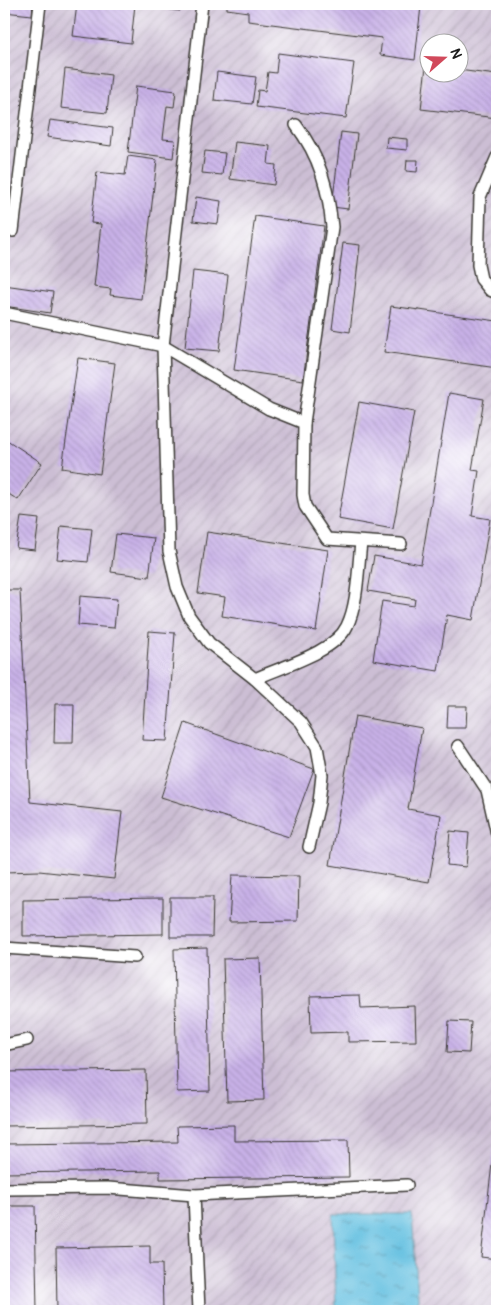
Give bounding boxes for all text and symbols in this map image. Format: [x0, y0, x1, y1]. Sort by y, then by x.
north arrow [418, 32, 468, 82]
text: N [446, 46, 465, 61]

